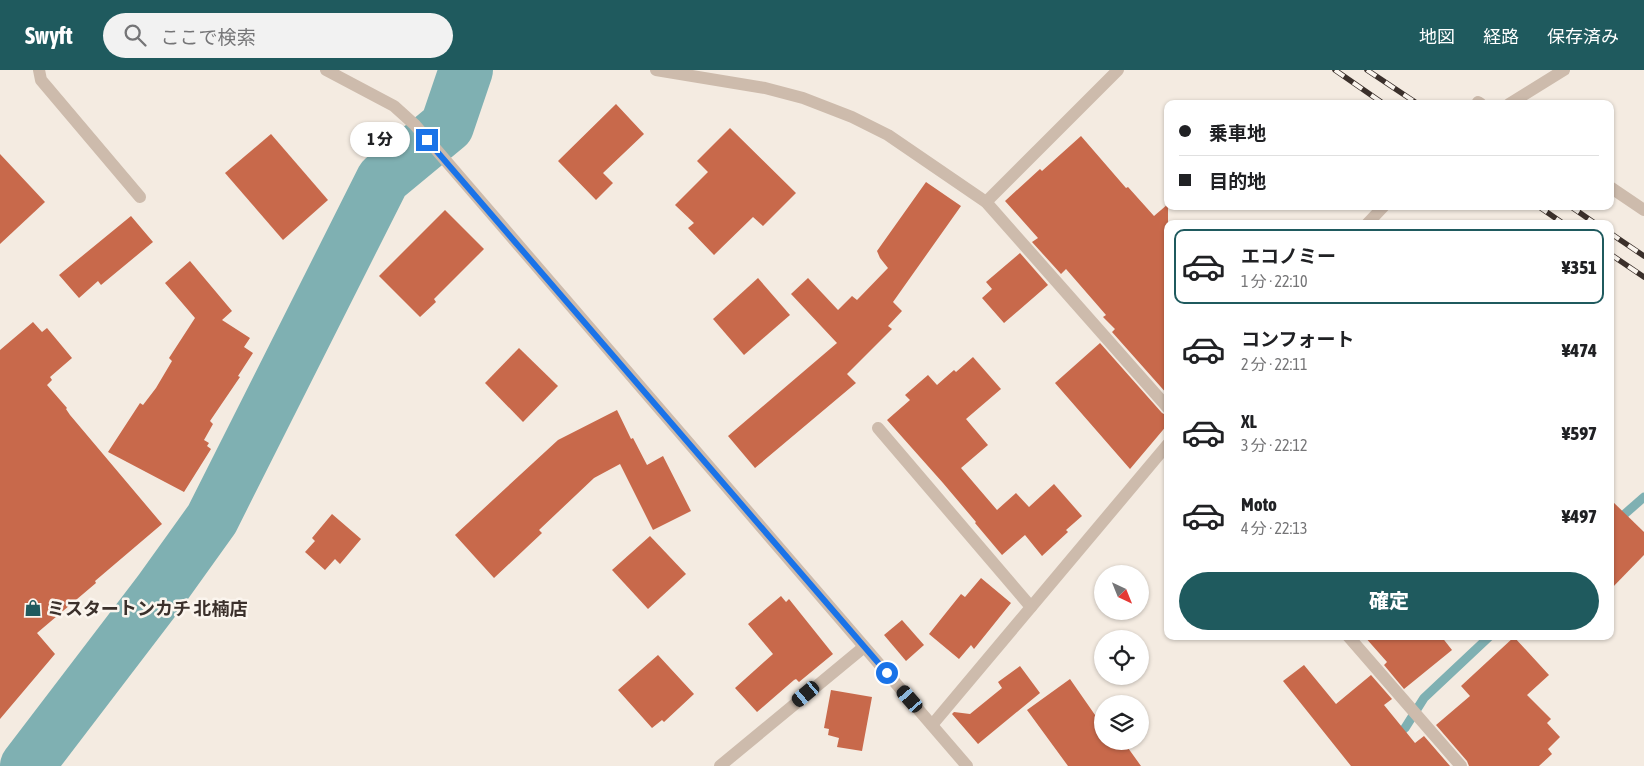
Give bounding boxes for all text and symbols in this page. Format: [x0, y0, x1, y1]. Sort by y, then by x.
search box [103, 13, 453, 58]
icon: search [121, 21, 149, 49]
text: Swyft [25, 22, 73, 49]
text: ここで検索 [161, 26, 256, 48]
text: 地図 [1419, 26, 1455, 47]
text: 経路 [1483, 26, 1519, 47]
text: 保存済み [1547, 26, 1619, 47]
callout: 1 分 [350, 122, 410, 158]
text: 乗車地 [1209, 122, 1266, 144]
route end [416, 129, 438, 151]
text: 1 分 [367, 130, 393, 148]
text: 目的地 [1209, 170, 1266, 192]
icon: car [1181, 244, 1226, 289]
text: エコノミー [1241, 245, 1336, 267]
text: ¥351 [1562, 256, 1597, 278]
text: 1 分 · 22:10 [1241, 272, 1307, 290]
icon: car [1181, 327, 1226, 372]
text: コンフォート [1241, 328, 1354, 350]
text: ¥474 [1562, 339, 1597, 361]
text: 2 分 · 22:11 [1241, 355, 1307, 373]
icon: car [1181, 410, 1226, 455]
text: XL [1241, 410, 1257, 432]
text: ¥597 [1562, 422, 1597, 444]
text: 3 分 · 22:12 [1241, 436, 1307, 454]
icon: car [1181, 493, 1226, 538]
text: Moto [1241, 493, 1277, 515]
text: ¥497 [1562, 505, 1597, 527]
text: 4 分 · 22:13 [1241, 519, 1307, 537]
north arrow [1094, 565, 1149, 620]
map controls [1094, 565, 1149, 750]
button: 確定 [1179, 572, 1599, 630]
shop icon: ミスタートンカチ 北楠店 [23, 598, 43, 618]
place label: ミスタートンカチ 北楠店 [47, 598, 247, 619]
button: locate [1094, 630, 1149, 685]
route start [876, 662, 898, 684]
car [789, 679, 822, 709]
car [894, 683, 925, 715]
button: layers [1094, 695, 1149, 750]

